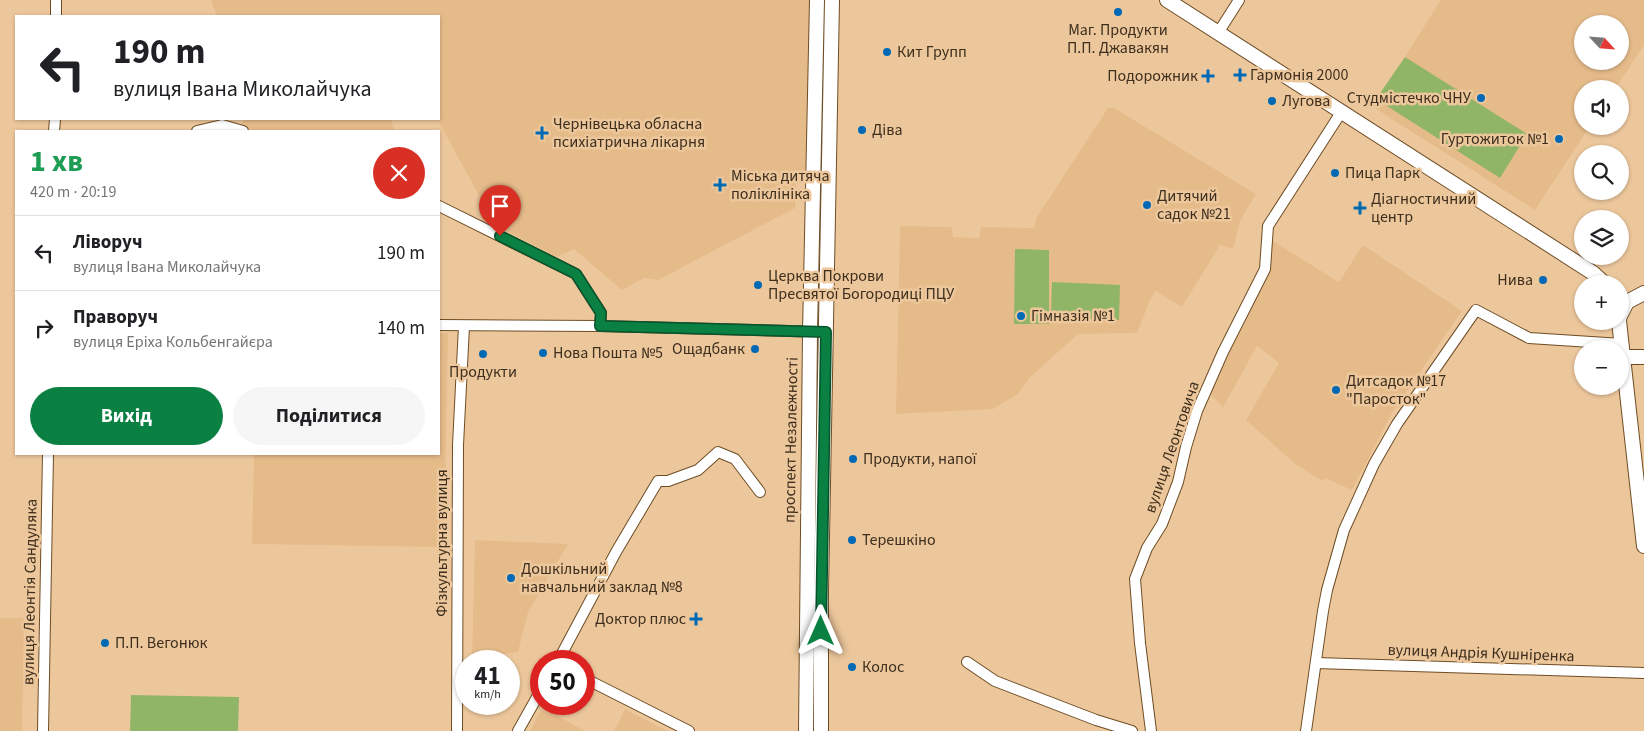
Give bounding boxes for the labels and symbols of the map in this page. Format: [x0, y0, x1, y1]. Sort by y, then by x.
marker: Маг. Продукти П.П. Джавакян [1112, 6, 1124, 18]
north arrow [1574, 15, 1629, 70]
place label: Маг. Продукти П.П. Джавакян [1067, 19, 1169, 59]
place label: Кит Групп [897, 41, 967, 63]
marker: Кит Групп [881, 46, 893, 58]
place label: Гармонія 2000 [1250, 64, 1348, 86]
place label: Подорожник [1107, 65, 1198, 87]
marker: Гармонія 2000 [1234, 69, 1246, 81]
marker: Подорожник [1202, 70, 1214, 82]
place label: Студмістечко ЧНУ [1347, 87, 1472, 109]
place label: Лугова [1282, 90, 1330, 112]
marker: Студмістечко ЧНУ [1475, 92, 1487, 104]
marker: Лугова [1266, 95, 1278, 107]
place label: Чернівецька обласна психіатрична лікарня [553, 113, 705, 153]
place label: Діва [872, 119, 902, 141]
marker: Діва [856, 124, 868, 136]
marker: Чернівецька обласна психіатрична лікарня [535, 126, 549, 140]
place label: Гуртожиток №1 [1441, 128, 1549, 150]
marker: Гуртожиток №1 [1553, 133, 1565, 145]
place label: Пица Парк [1345, 162, 1420, 184]
place label: Міська дитяча поліклініка [731, 165, 830, 205]
marker: Пица Парк [1329, 167, 1341, 179]
marker: Міська дитяча поліклініка [713, 178, 727, 192]
pin [479, 185, 521, 236]
place label: Дитячий садок №21 [1157, 185, 1231, 225]
place label: Діагностичний центр [1371, 188, 1476, 228]
marker: Дитячий садок №21 [1141, 199, 1153, 211]
marker: Діагностичний центр [1353, 201, 1367, 215]
place label: Церква Покрови Пресвятої Богородиці ПЦУ [768, 265, 955, 305]
place label: Нива [1497, 269, 1533, 291]
marker: Нива [1537, 274, 1549, 286]
marker: Церква Покрови Пресвятої Богородиці ПЦУ [752, 279, 764, 291]
place label: Гімназія №1 [1031, 305, 1115, 327]
marker: Гімназія №1 [1015, 310, 1027, 322]
place label: Ощадбанк [672, 338, 745, 360]
place label: Нова Пошта №5 [553, 342, 663, 364]
marker: Ощадбанк [749, 343, 761, 355]
marker: Нова Пошта №5 [537, 347, 549, 359]
marker: Продукти [477, 348, 489, 360]
street label: проспект Незалежності [779, 357, 803, 523]
place label: Продукти [449, 361, 517, 383]
place label: Дитсадок №17 "Паросток" [1346, 370, 1446, 410]
street label: вулиця Леонтовича [1139, 378, 1205, 516]
marker: Дитсадок №17 "Паросток" [1330, 384, 1342, 396]
place label: Продукти, напої [863, 448, 978, 470]
marker: Продукти, напої [847, 453, 859, 465]
street label: Фізкультурна вулиця [431, 469, 453, 617]
street label: вулиця Леонтія Сандуляка [17, 499, 43, 685]
place label: Терешкіно [862, 529, 936, 551]
marker: Терешкіно [846, 534, 858, 546]
place label: Дошкільний навчальний заклад №8 [521, 558, 683, 598]
marker: Дошкільний навчальний заклад №8 [505, 572, 517, 584]
position arrow [794, 604, 846, 656]
place label: Доктор плюс [595, 608, 686, 630]
marker: Доктор плюс [690, 613, 702, 625]
place label: П.П. Вегонюк [115, 632, 208, 654]
marker: П.П. Вегонюк [99, 637, 111, 649]
street label: вулиця Андрія Кушніренка [1387, 639, 1575, 667]
speed limit sign: 50 [530, 650, 595, 715]
place label: Колос [862, 656, 904, 678]
marker: Колос [846, 661, 858, 673]

